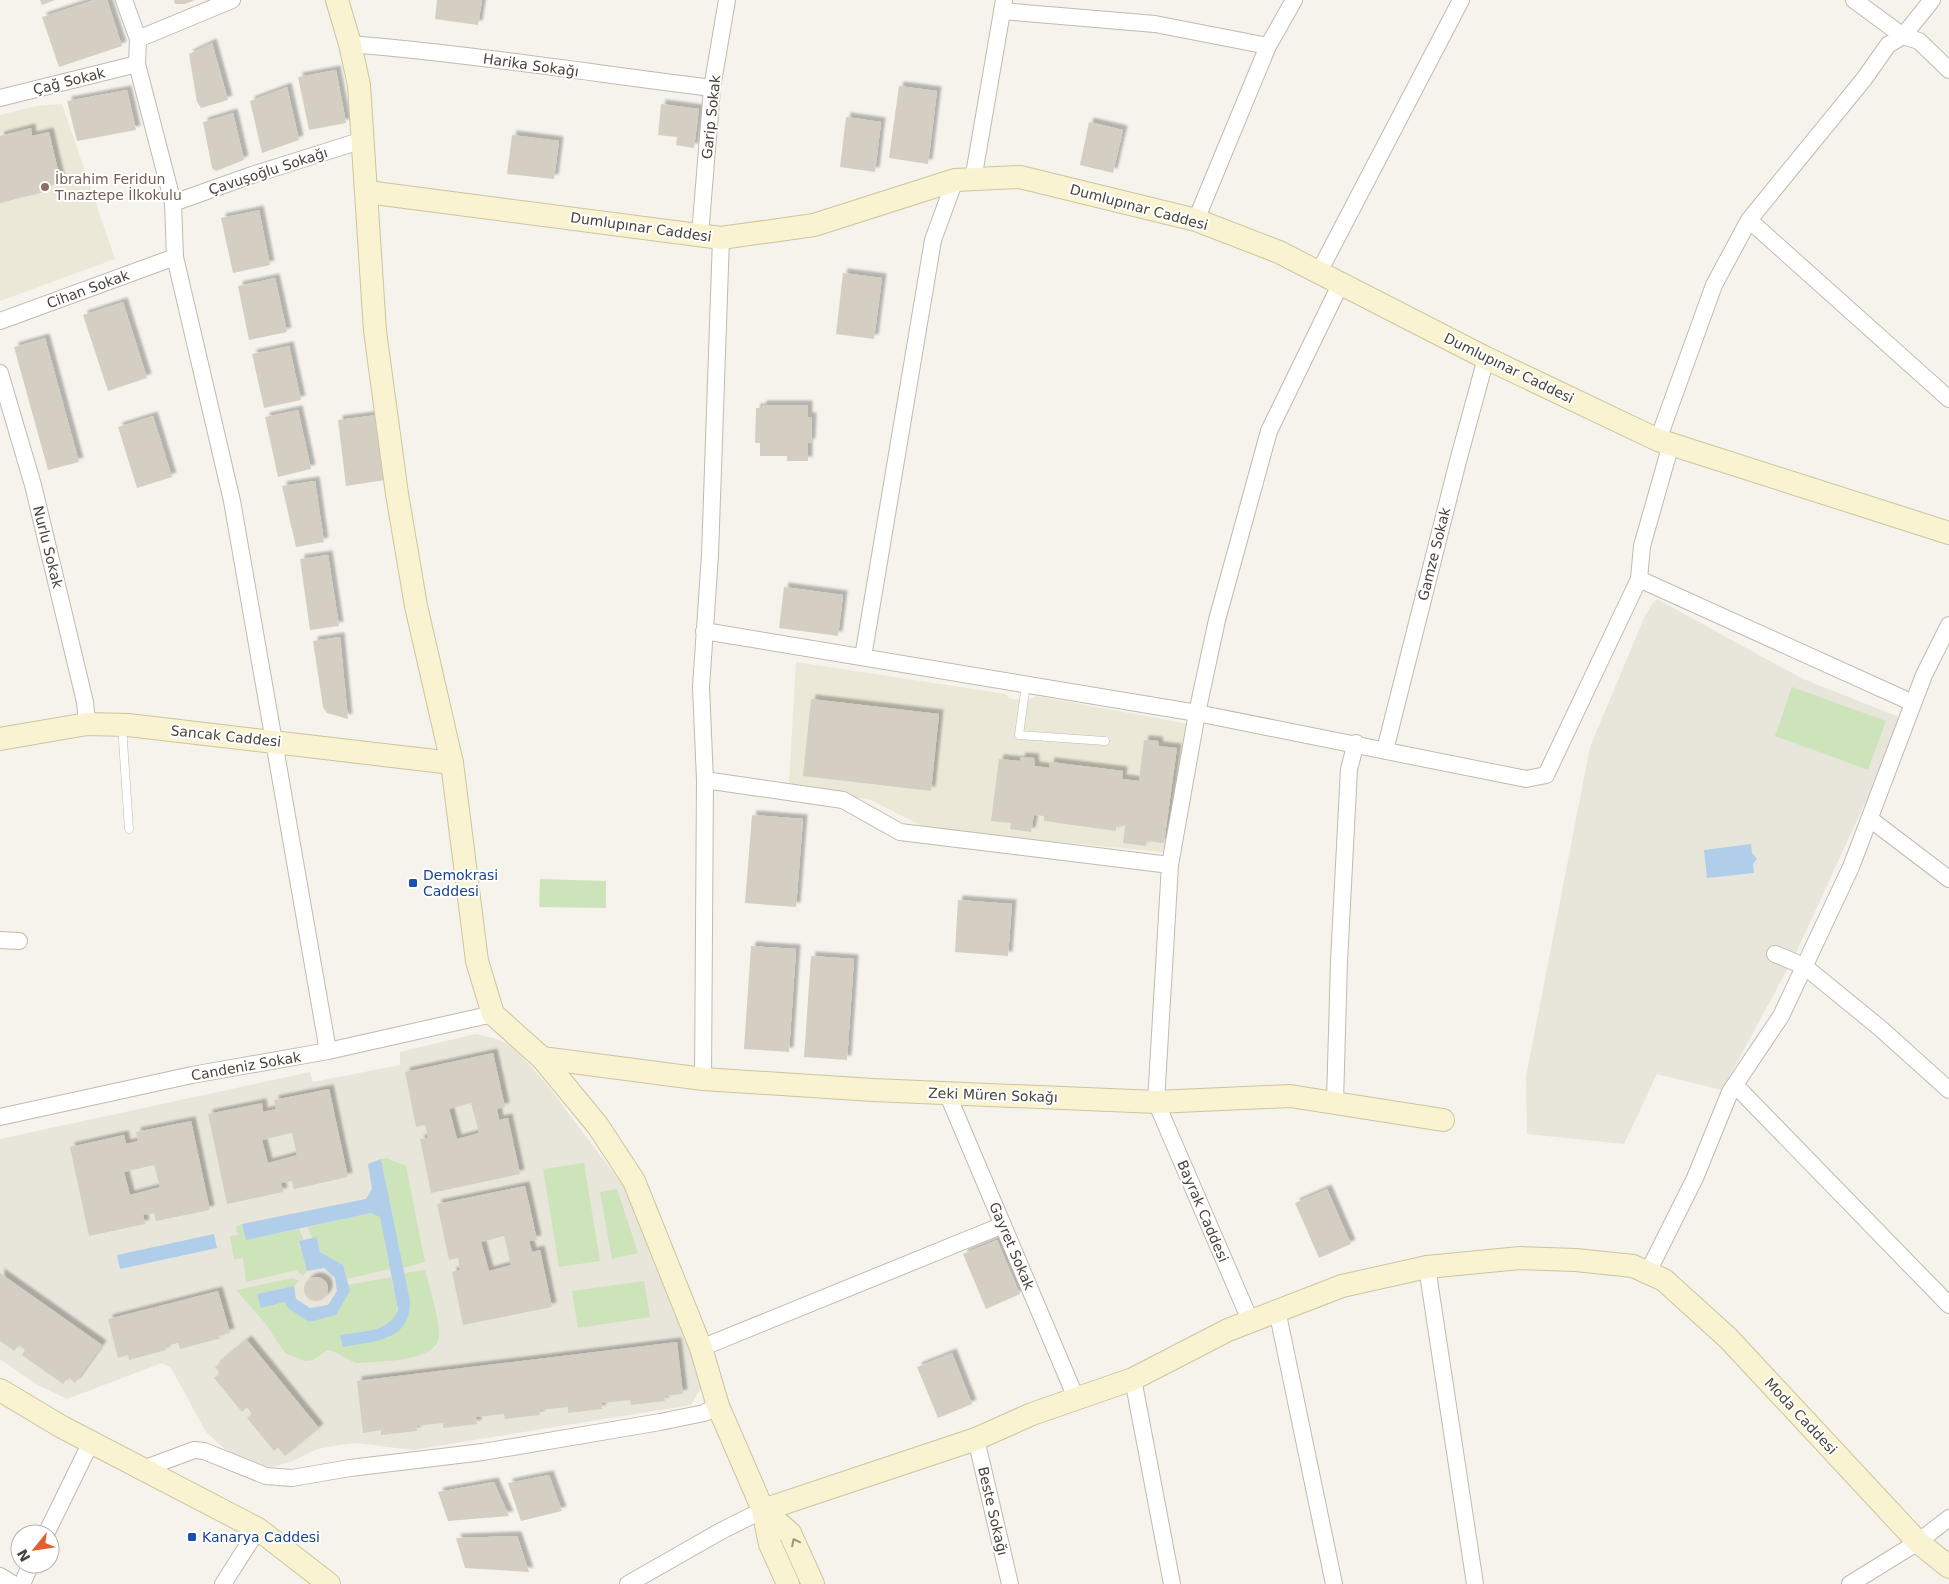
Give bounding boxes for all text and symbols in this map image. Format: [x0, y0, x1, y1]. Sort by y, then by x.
street label: Harika Sokağı [482, 50, 580, 80]
street label: Çağ Sokak [31, 64, 108, 98]
street label: Garip Sokak [699, 73, 723, 160]
street label: Çavuşoğlu Sokağı [206, 144, 330, 198]
place label: İbrahim Feridun Tınaztepe İlkokulu [54, 170, 182, 203]
marker: İbrahim Feridun Tınaztepe İlkokulu [39, 181, 51, 193]
street label: Dumlupınar Caddesi [1068, 181, 1210, 233]
street label: Dumlupınar Caddesi [569, 209, 713, 245]
street label: Cihan Sokak [45, 266, 132, 311]
street label: Dumlupınar Caddesi [1441, 330, 1577, 406]
street label: Nurlu Sokak [30, 504, 66, 591]
street label: Gamze Sokak [1415, 505, 1454, 602]
street label: Sancak Caddesi [170, 722, 282, 750]
place label: Demokrasi Caddesi [423, 867, 498, 899]
marker: Demokrasi Caddesi [407, 877, 419, 889]
street label: Candeniz Sokak [190, 1048, 303, 1084]
street label: Zeki Müren Sokağı [928, 1085, 1058, 1105]
street label: Bayrak Caddesi [1174, 1158, 1232, 1264]
street label: Gayret Sokak [986, 1200, 1038, 1293]
street label: Moda Caddesi [1762, 1375, 1840, 1457]
street label: Beste Sokağı [975, 1465, 1011, 1557]
north arrow [10, 1524, 60, 1574]
place label: Kanarya Caddesi [202, 1529, 320, 1545]
marker: Kanarya Caddesi [186, 1531, 198, 1543]
one-way arrow [790, 1538, 801, 1547]
text: N [14, 1546, 34, 1565]

